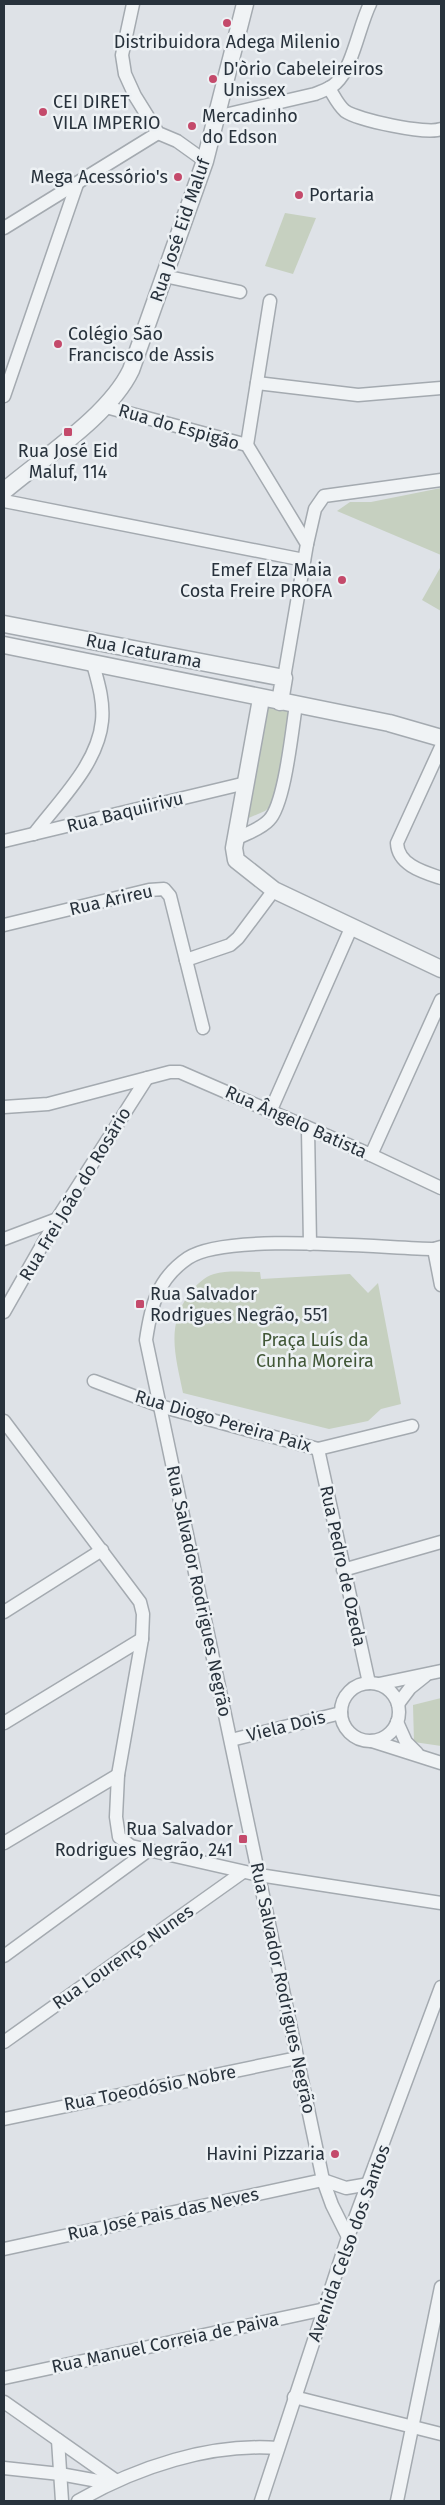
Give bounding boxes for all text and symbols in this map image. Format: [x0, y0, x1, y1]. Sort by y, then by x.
marker: Distribuidora Adega Milenio [221, 17, 233, 29]
place label: Distribuidora Adega Milenio [114, 31, 340, 53]
place label: D'òrio Cabeleireiros Unissex [223, 58, 383, 101]
marker: D'òrio Cabeleireiros Unissex [207, 73, 219, 85]
place label: CEI DIRET VILA IMPERIO [53, 91, 160, 134]
place label: Mercadinho do Edson [202, 105, 298, 148]
marker: CEI DIRET VILA IMPERIO [37, 106, 49, 118]
marker: Mercadinho do Edson [186, 120, 198, 132]
street label: Rua José Eid Maluf [145, 153, 216, 305]
place label: Mega Acessório's [31, 166, 168, 188]
marker: Mega Acessório's [172, 171, 184, 183]
place label: Portaria [309, 184, 374, 206]
marker: Portaria [293, 189, 305, 201]
place label: Colégio São Francisco de Assis [68, 323, 214, 366]
marker: Colégio São Francisco de Assis [52, 338, 64, 350]
street label: Rua do Espigão [116, 399, 242, 455]
marker: Rua José Eid Maluf, 114 [62, 426, 74, 438]
place label: Rua José Eid Maluf, 114 [18, 440, 118, 483]
place label: Emef Elza Maia Costa Freire PROFA [180, 559, 333, 602]
marker: Emef Elza Maia Costa Freire PROFA [336, 574, 348, 586]
street label: Rua Icaturama [84, 629, 204, 673]
street label: Rua Baquiirivu [64, 787, 186, 837]
street label: Rua Arireu [67, 880, 155, 920]
street label: Rua Ângelo Batista [222, 1081, 370, 1163]
street label: Rua Frei João do Rosário [14, 1103, 136, 1285]
place label: Rua Salvador Rodrigues Negrão, 551 [150, 1283, 328, 1326]
marker: Rua Salvador Rodrigues Negrão, 551 [134, 1298, 146, 1310]
park label: Praça Luís da Cunha Moreira [256, 1329, 374, 1372]
street label: Rua Diogo Pereira Paix [132, 1385, 314, 1457]
street label: Rua Salvador Rodrigues Negrão [162, 1463, 236, 1719]
street label: Rua Pedro de Ozeda [315, 1484, 371, 1648]
street label: Viela Dois [244, 1706, 328, 1746]
place label: Rua Salvador Rodrigues Negrão, 241 [55, 1818, 233, 1861]
marker: Rua Salvador Rodrigues Negrão, 241 [237, 1833, 249, 1845]
street label: Rua Salvador Rodrigues Negrão [246, 1860, 320, 2116]
street label: Rua Lourenço Nunes [48, 1900, 198, 2014]
street label: Rua Toeodósio Nobre [62, 2061, 238, 2115]
street label: Avenida Celso dos Santos [303, 2141, 395, 2345]
place label: Havini Pizzaria [206, 2143, 325, 2165]
marker: Havini Pizzaria [329, 2148, 341, 2160]
street label: Rua José Pais das Neves [65, 2183, 261, 2245]
street label: Rua Manuel Correia de Paiva [49, 2308, 281, 2378]

